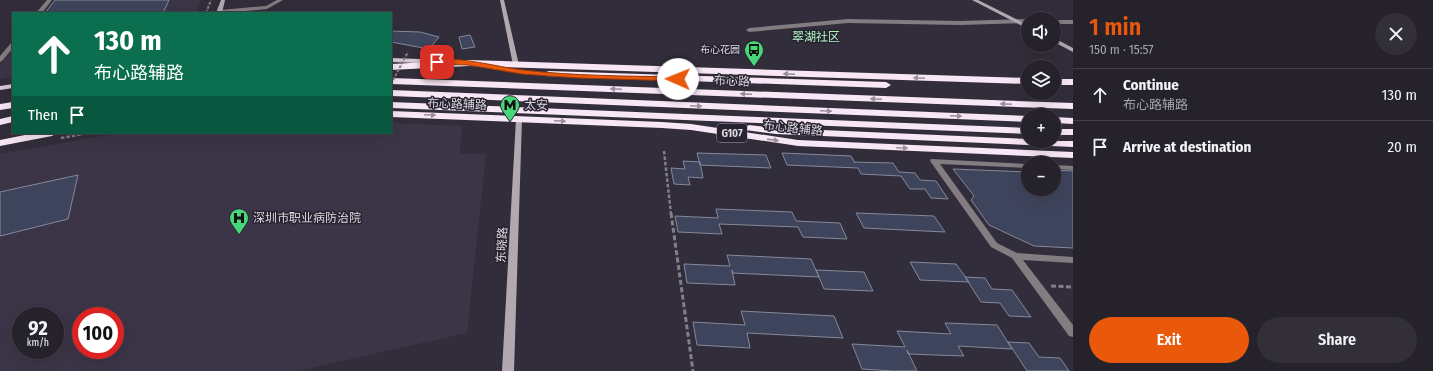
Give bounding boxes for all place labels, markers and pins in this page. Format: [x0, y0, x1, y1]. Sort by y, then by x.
bus stop icon: 布心花园 [743, 39, 765, 67]
place label: 布心花园 [700, 44, 740, 56]
pin [420, 45, 454, 79]
metro station icon: 太安 [499, 94, 521, 122]
place label: 太安 [524, 98, 548, 112]
hospital icon: 深圳市职业病防治院 [228, 207, 250, 235]
place label: 深圳市职业病防治院 [253, 211, 361, 225]

